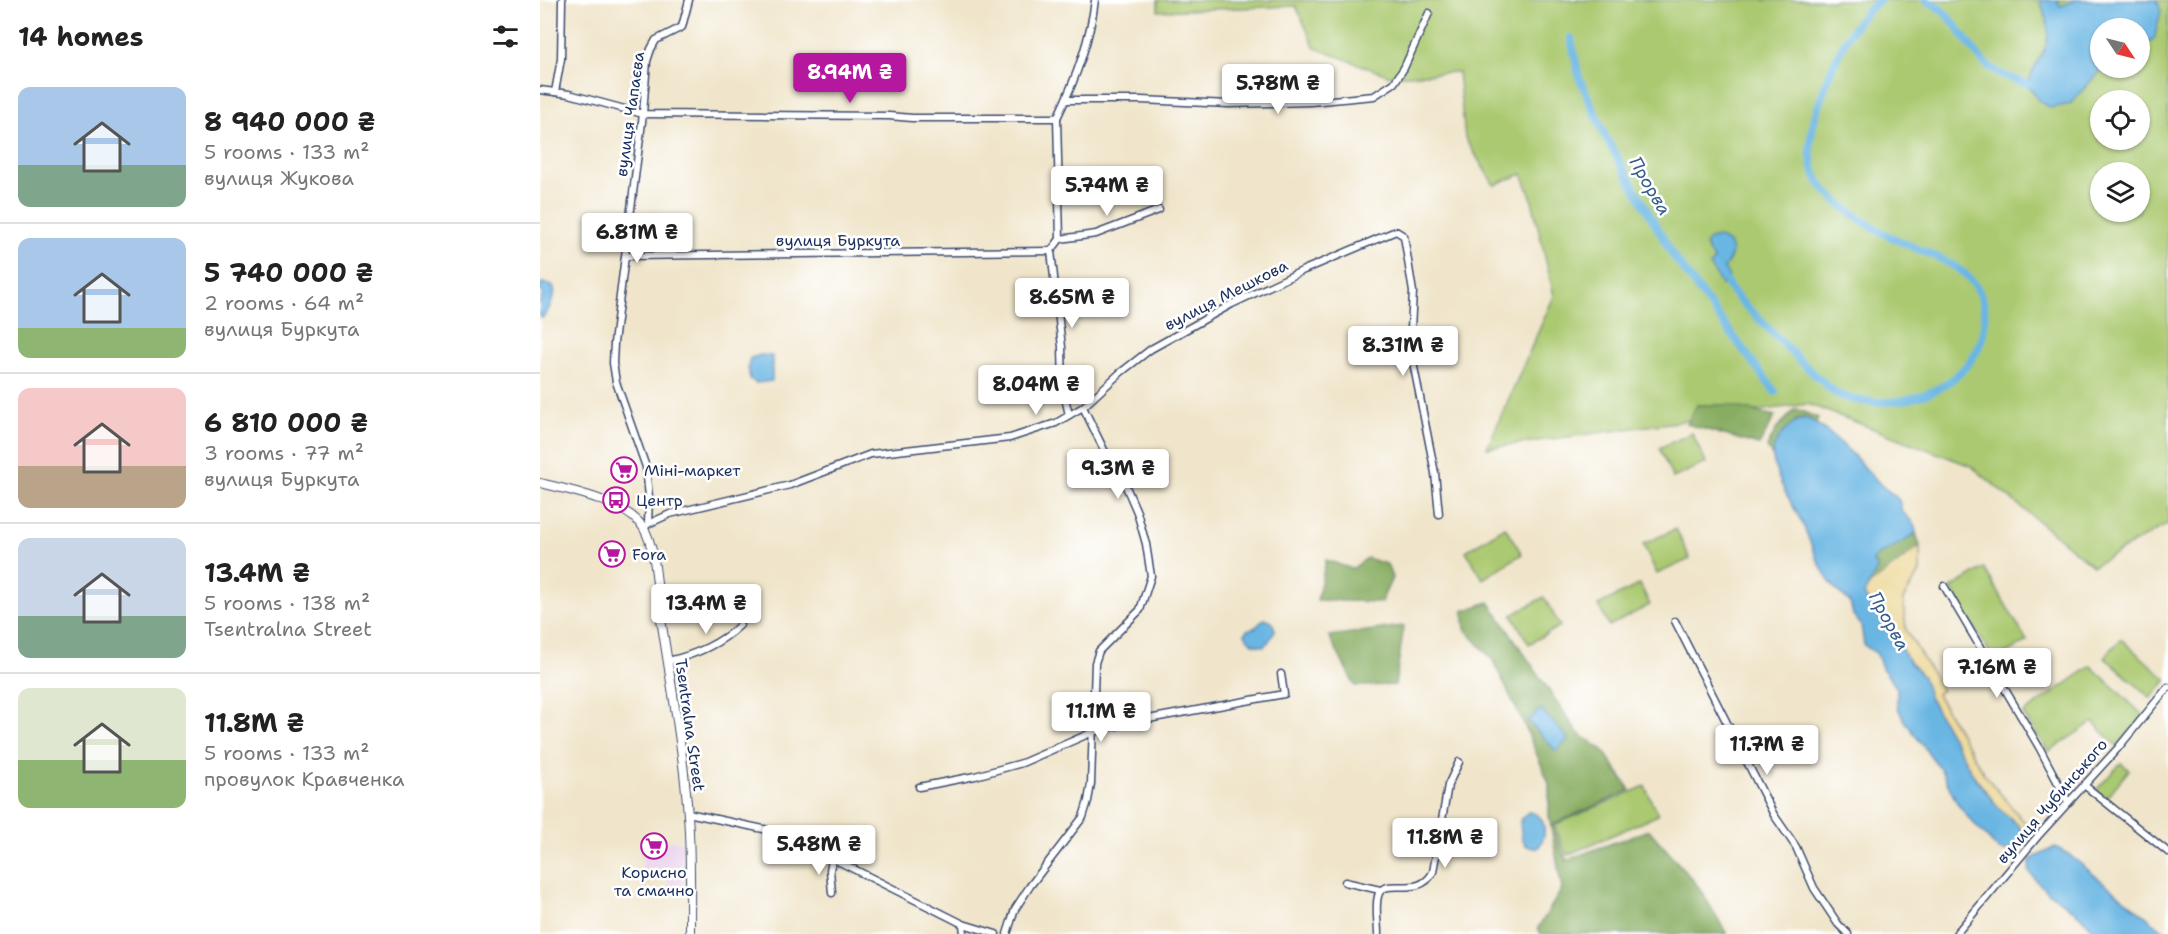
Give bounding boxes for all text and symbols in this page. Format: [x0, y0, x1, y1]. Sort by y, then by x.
north arrow [2090, 18, 2150, 78]
map controls [2090, 18, 2150, 222]
text: 14 homes [18, 19, 144, 54]
icon: filters [489, 20, 522, 53]
street label: вулиця Чапаєва [611, 50, 649, 178]
pin: 8.94M ₴ [795, 53, 905, 104]
text: 8.94M ₴ [807, 59, 893, 85]
pin: 5.78M ₴ [1223, 64, 1333, 115]
text: 5.78M ₴ [1236, 70, 1320, 96]
button: locate [2090, 90, 2150, 150]
text: 8 940 000 ₴ [204, 104, 376, 139]
icon: home [66, 111, 138, 183]
text: 5 rooms · 133 m² [204, 139, 369, 165]
water label: Прорва [1624, 152, 1676, 220]
button: layers [2090, 162, 2150, 222]
text: вулиця Жукова [204, 165, 354, 191]
pin: 5.74M ₴ [1052, 166, 1162, 217]
text: 5.74M ₴ [1065, 172, 1149, 198]
pin: 6.81M ₴ [582, 213, 692, 264]
text: 6.81M ₴ [596, 219, 678, 245]
street label: вулиця Буркута [776, 230, 900, 251]
text: 5 740 000 ₴ [204, 255, 374, 290]
street label: вулиця Мешкова [1161, 255, 1291, 335]
icon: home [66, 262, 138, 334]
pin: 8.65M ₴ [1017, 278, 1127, 329]
text: 8.65M ₴ [1029, 284, 1115, 310]
text: 2 rooms · 64 m² [204, 290, 364, 316]
text: вулиця Буркута [204, 316, 359, 342]
pin: 8.31M ₴ [1348, 326, 1458, 377]
text: 8.31M ₴ [1362, 332, 1444, 358]
pin: 8.04M ₴ [981, 365, 1091, 416]
text: 8.04M ₴ [992, 371, 1080, 397]
text: 6 810 000 ₴ [204, 405, 368, 440]
icon: home [66, 412, 138, 484]
text: 3 rooms · 77 m² [204, 440, 364, 466]
pin: 9.3M ₴ [1069, 449, 1167, 500]
supermarket icon: Міні-маркет [609, 455, 639, 485]
text: 9.3M ₴ [1081, 455, 1155, 481]
place label: Міні-маркет [644, 460, 741, 481]
text: вулиця Буркута [204, 466, 359, 492]
bus stop icon: Центр [601, 485, 631, 515]
place label: Центр [636, 490, 683, 511]
supermarket icon: Fora [597, 539, 627, 569]
place label: Fora [632, 544, 666, 565]
text: 13.4M ₴ [204, 555, 310, 590]
icon: home [66, 562, 138, 634]
pin: 13.4M ₴ [651, 584, 761, 635]
water label: Прорва [1863, 587, 1915, 655]
text: 5 rooms · 138 m² [204, 590, 370, 616]
text: 13.4M ₴ [665, 590, 747, 616]
text: Tsentralna Street [204, 616, 372, 642]
pin: 7.16M ₴ [1942, 648, 2052, 699]
text: 7.16M ₴ [1957, 654, 2037, 680]
street label: Tsentralna Street [670, 657, 710, 793]
pin: 11.1M ₴ [1046, 692, 1156, 743]
text: 11.1M ₴ [1066, 698, 1136, 724]
text: 11.8M ₴ [204, 705, 304, 740]
icon: home [66, 712, 138, 784]
pin: 11.7M ₴ [1712, 725, 1822, 776]
text: 11.7M ₴ [1729, 731, 1805, 757]
street label: вулиця Чубинського [1992, 734, 2112, 868]
text: 5 rooms · 133 m² [204, 740, 369, 766]
text: провулок Кравченка [204, 766, 405, 792]
pin: 11.8M ₴ [1390, 818, 1500, 869]
text: 11.8M ₴ [1406, 824, 1484, 850]
pin: 5.48M ₴ [764, 825, 874, 876]
supermarket icon: Корисно та смачно [639, 831, 669, 861]
text: 5.48M ₴ [776, 831, 862, 857]
place label: Корисно та смачно [614, 862, 694, 901]

